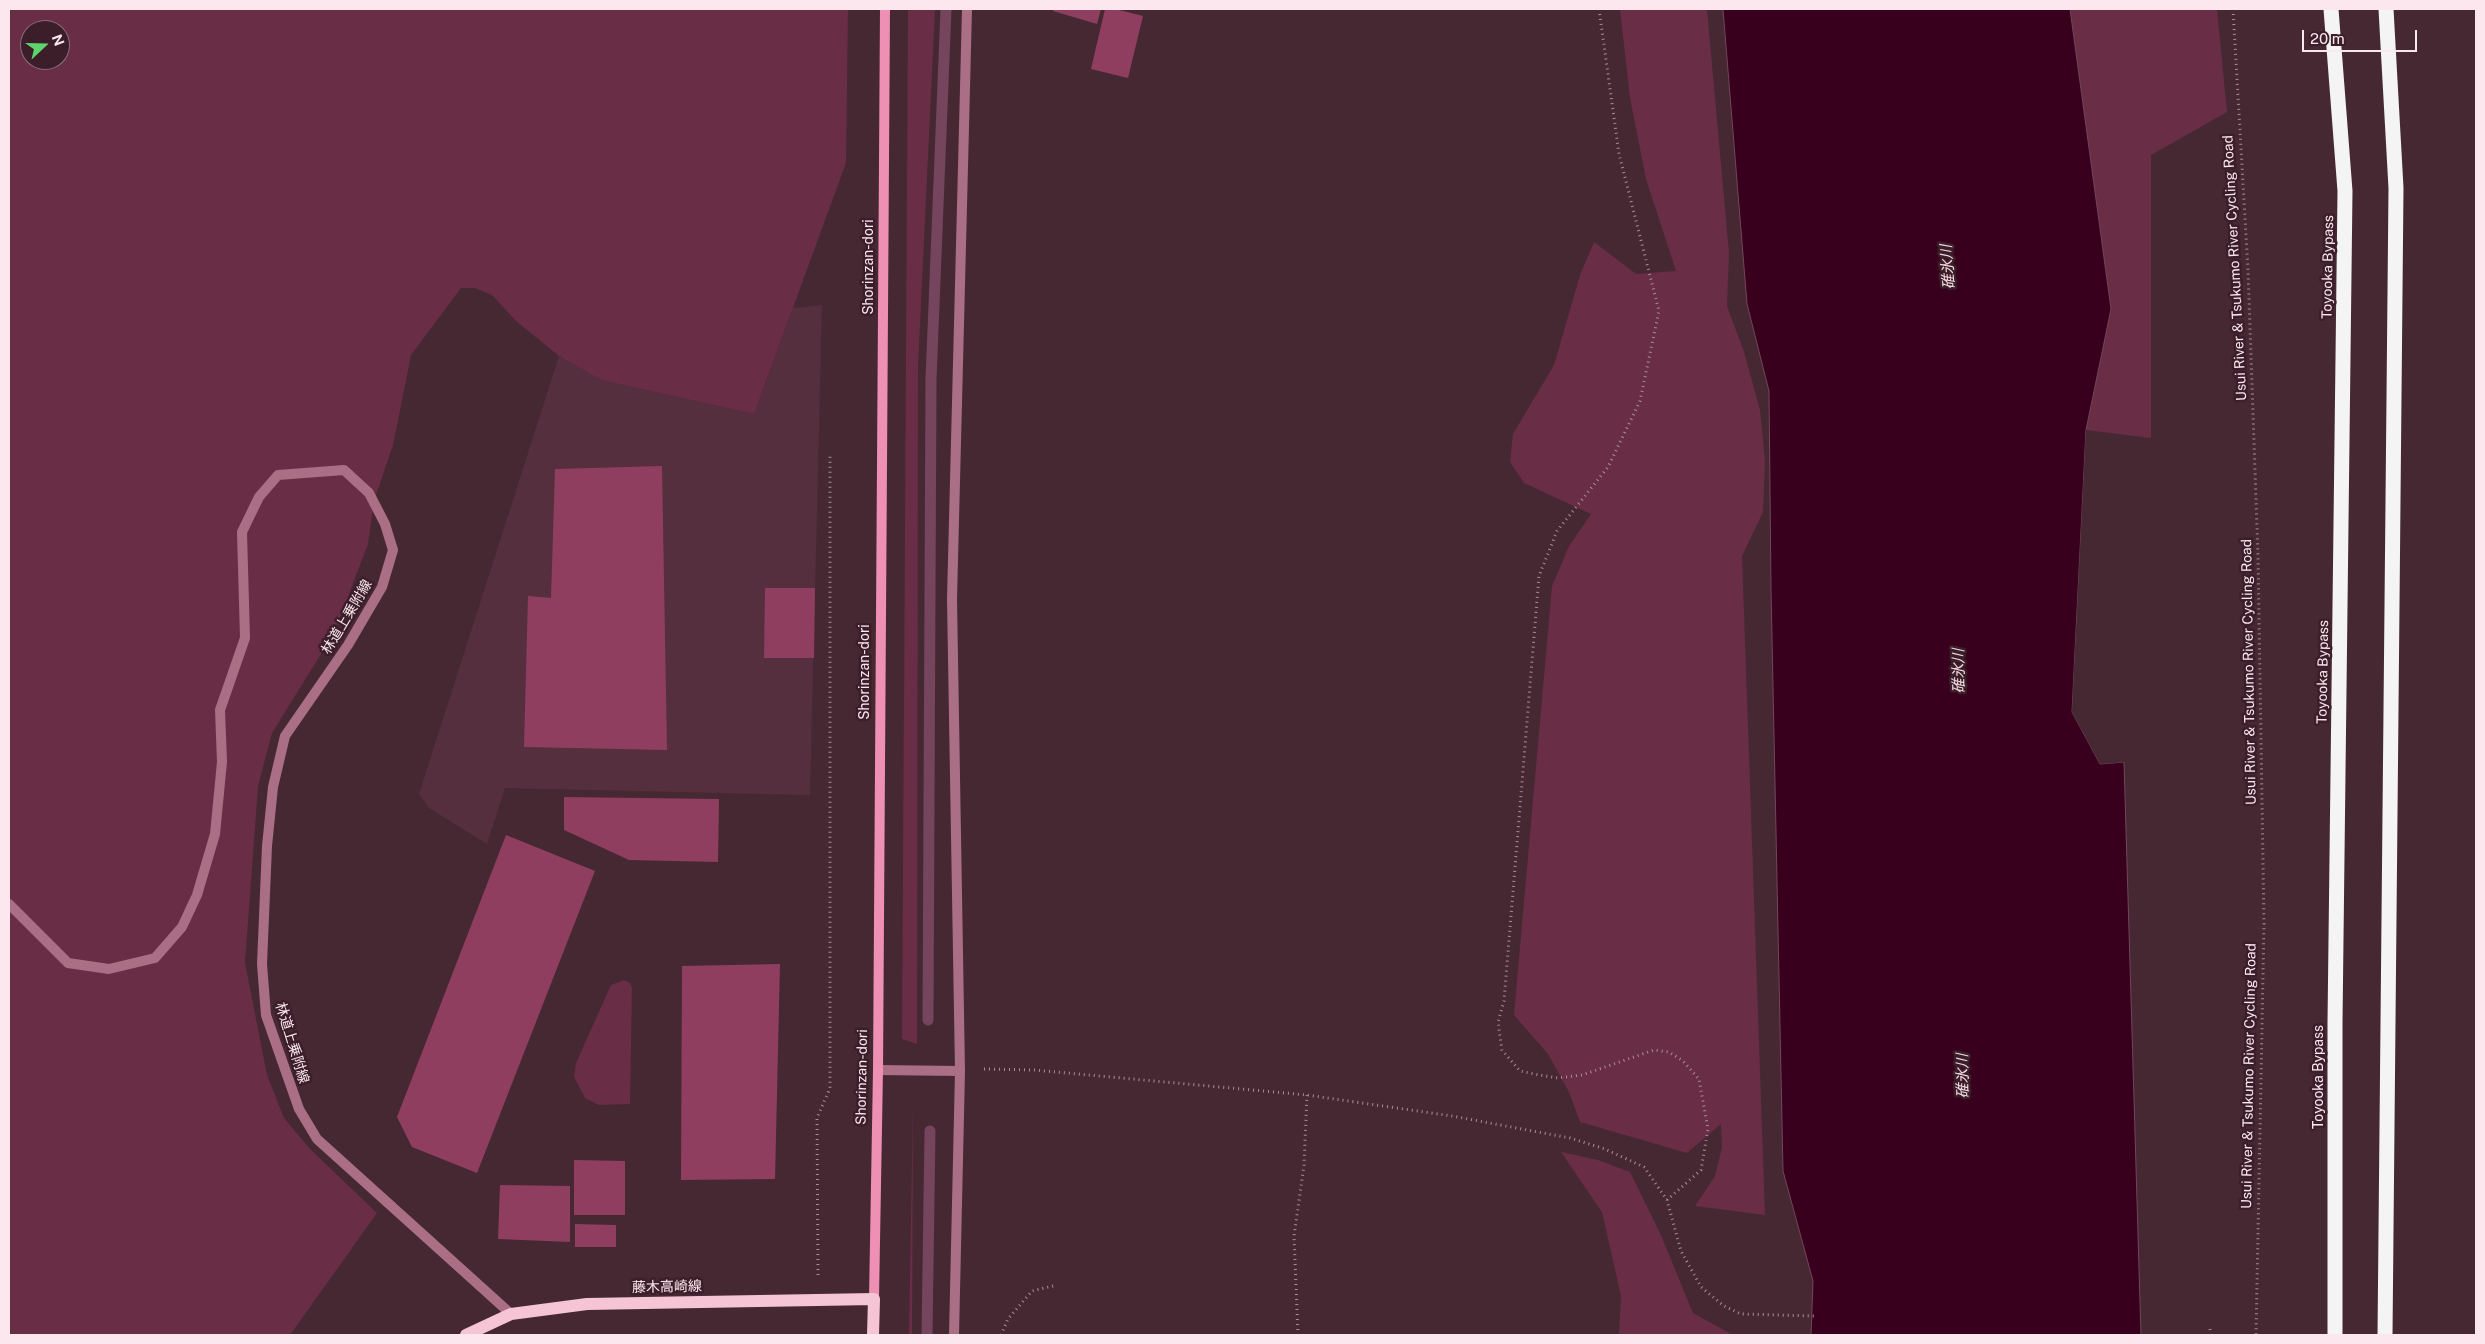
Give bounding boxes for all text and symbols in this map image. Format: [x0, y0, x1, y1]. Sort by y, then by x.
north arrow [20, 20, 70, 70]
scale bar [2305, 20, 2420, 52]
text: 20 m [2310, 30, 2345, 47]
text: N [49, 32, 67, 48]
street label: Usui River & Tsukumo River Cycling Road [2220, 135, 2250, 401]
street label: Toyooka Bypass [2319, 215, 2337, 319]
street label: Shorinzan-dori [861, 219, 877, 315]
water label: 碓氷川 [1937, 244, 1959, 290]
street label: Usui River & Tsukumo River Cycling Road [2238, 539, 2260, 805]
street label: 林道上乗附線 [318, 577, 376, 657]
street label: Toyooka Bypass [2314, 620, 2332, 724]
street label: Shorinzan-dori [857, 624, 873, 720]
water label: 碓氷川 [1950, 648, 1968, 694]
street label: Usui River & Tsukumo River Cycling Road [2238, 943, 2260, 1209]
street label: 林道上乗附線 [272, 1000, 312, 1086]
street label: Toyooka Bypass [2311, 1025, 2327, 1129]
street label: Shorinzan-dori [853, 1029, 871, 1125]
water label: 碓氷川 [1954, 1053, 1972, 1099]
street label: 藤木高崎線 [632, 1278, 702, 1296]

